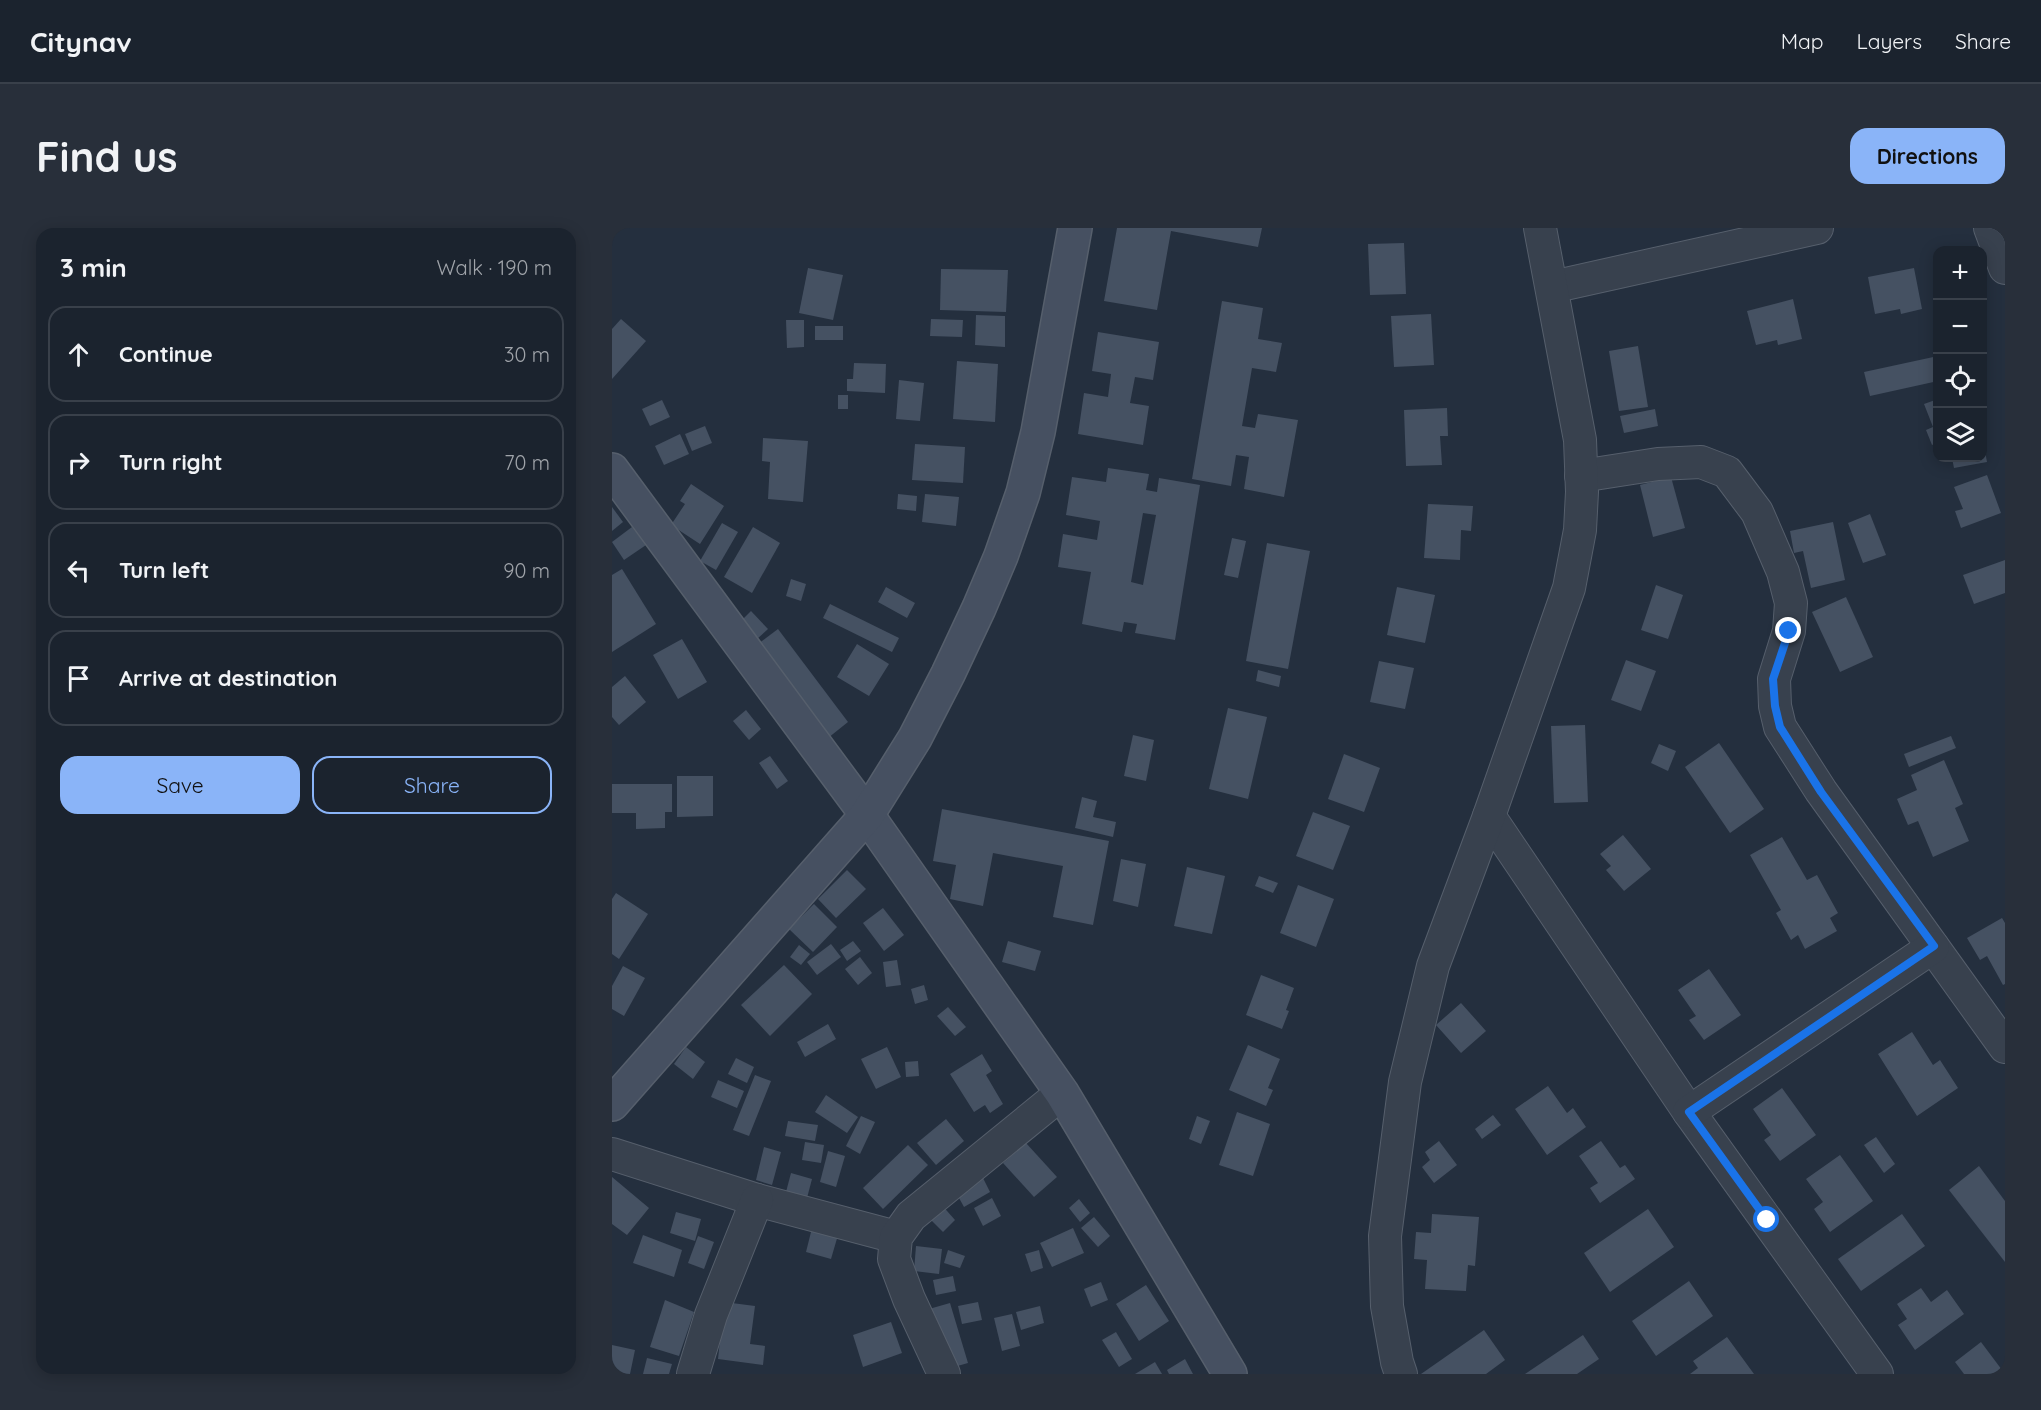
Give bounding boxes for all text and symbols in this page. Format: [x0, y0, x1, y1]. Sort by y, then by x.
text: Citynav [30, 24, 132, 59]
text: Map [1781, 28, 1824, 54]
text: Layers [1857, 28, 1922, 54]
text: Share [1955, 28, 2011, 54]
button: Directions [1850, 128, 2005, 184]
text: Find us [36, 130, 178, 183]
map controls [1933, 246, 1987, 462]
button: + [1933, 246, 1987, 300]
text: 3 min [60, 251, 127, 284]
text: Walk · 190 m [436, 255, 552, 280]
button: − [1933, 300, 1987, 354]
icon: ahead [62, 338, 95, 371]
text: Continue [119, 340, 213, 368]
text: 30 m [504, 342, 550, 367]
button: locate [1933, 354, 1987, 408]
button: layers [1933, 408, 1987, 462]
icon: right [62, 446, 95, 479]
text: Turn right [119, 448, 223, 476]
text: 70 m [504, 450, 550, 475]
icon: left [62, 554, 95, 587]
text: Turn left [119, 556, 209, 584]
text: 90 m [503, 558, 550, 583]
route end [1775, 617, 1801, 643]
icon: arrive [62, 662, 95, 695]
text: Arrive at destination [119, 664, 337, 692]
button: Save [60, 756, 300, 814]
button: Share [312, 756, 552, 814]
route start [1753, 1206, 1779, 1232]

